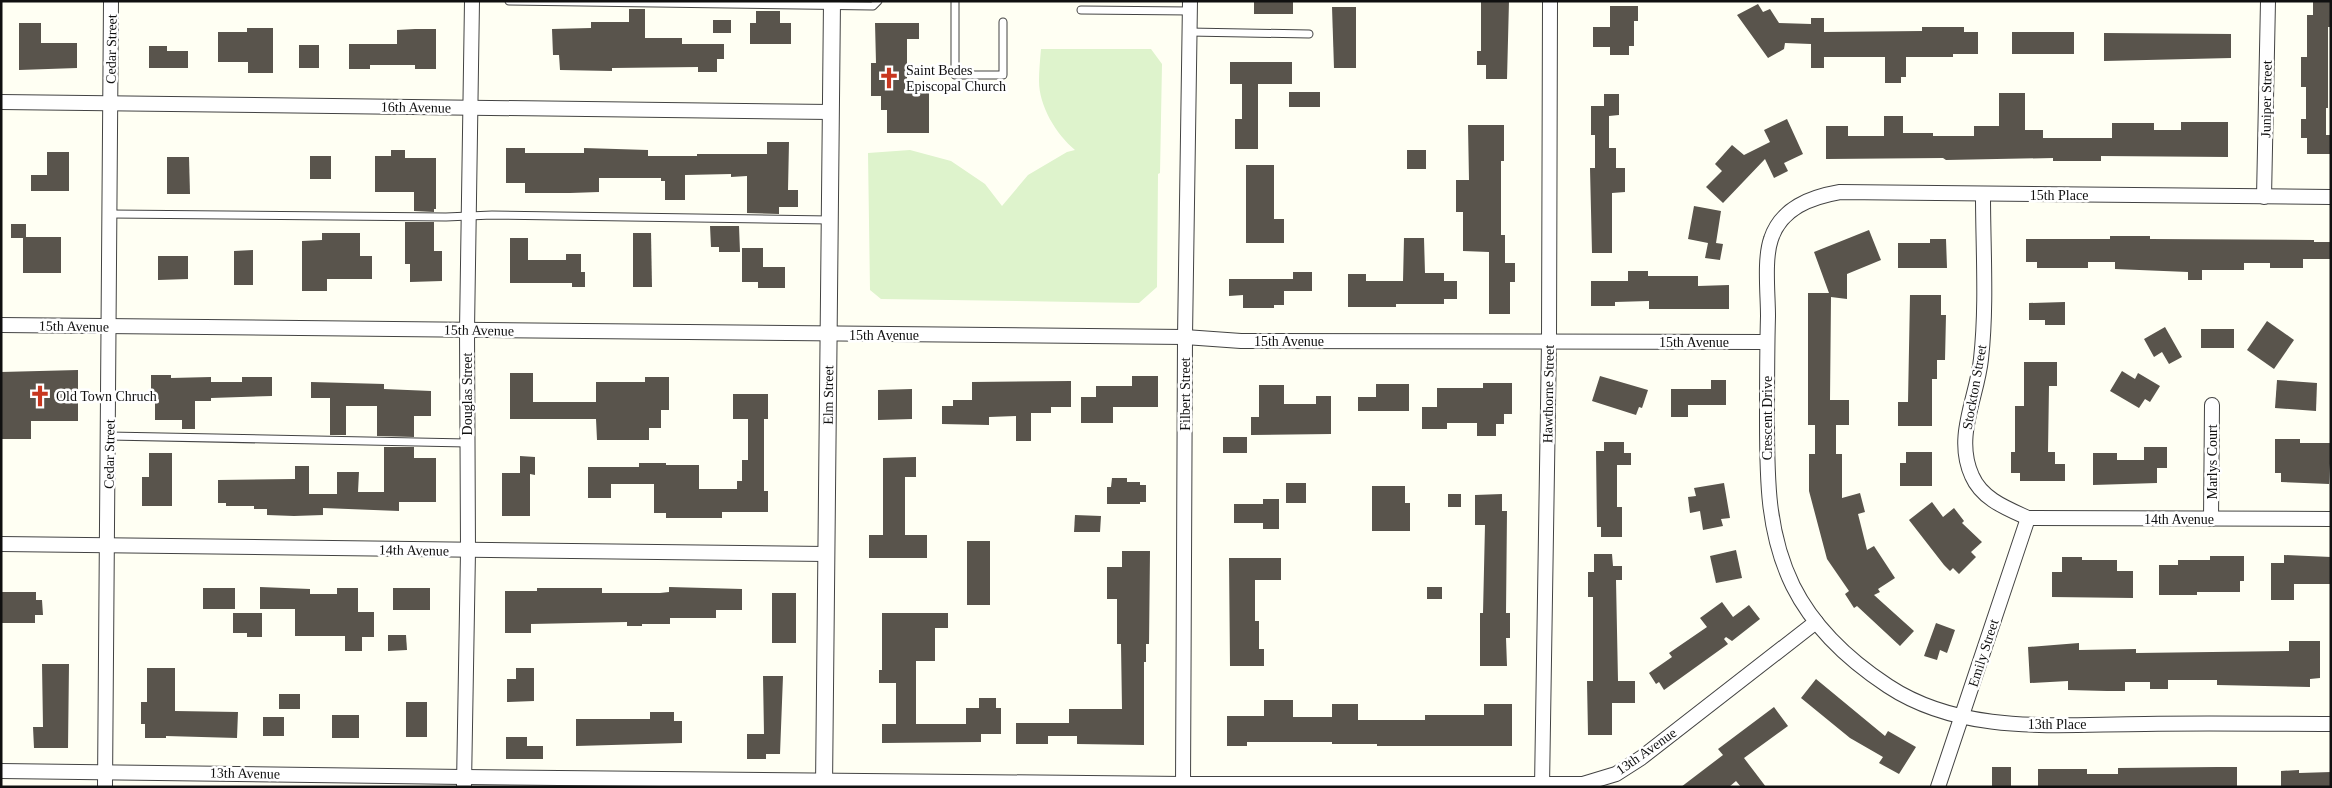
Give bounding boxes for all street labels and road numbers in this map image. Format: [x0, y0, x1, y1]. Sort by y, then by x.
street label: Cedar Street [103, 14, 120, 84]
street label: Juniper Street [2258, 60, 2275, 138]
street label: 16th Avenue [381, 99, 451, 116]
street label: 15th Place [2030, 188, 2088, 203]
street label: 15th Avenue [39, 318, 109, 335]
street label: 15th Avenue [444, 322, 514, 339]
street label: 15th Avenue [849, 328, 919, 343]
street label: 15th Avenue [1254, 334, 1324, 349]
street label: 15th Avenue [1659, 335, 1729, 350]
street label: Stockton Street [1960, 343, 1989, 431]
street label: Hawthorne Street [1540, 345, 1557, 443]
street label: Douglas Street [460, 352, 475, 435]
street label: Filbert Street [1178, 357, 1193, 431]
street label: Elm Street [821, 365, 836, 425]
street label: Crescent Drive [1760, 376, 1775, 460]
street label: Cedar Street [101, 419, 118, 489]
street label: Marlys Court [2205, 424, 2220, 500]
street label: 14th Avenue [2144, 512, 2214, 527]
street label: 14th Avenue [379, 542, 449, 559]
street label: Emily Street [1965, 617, 2002, 689]
street label: 13th Place [2028, 717, 2086, 732]
street label: 13th Avenue [1613, 725, 1679, 778]
street label: 13th Avenue [210, 765, 280, 782]

